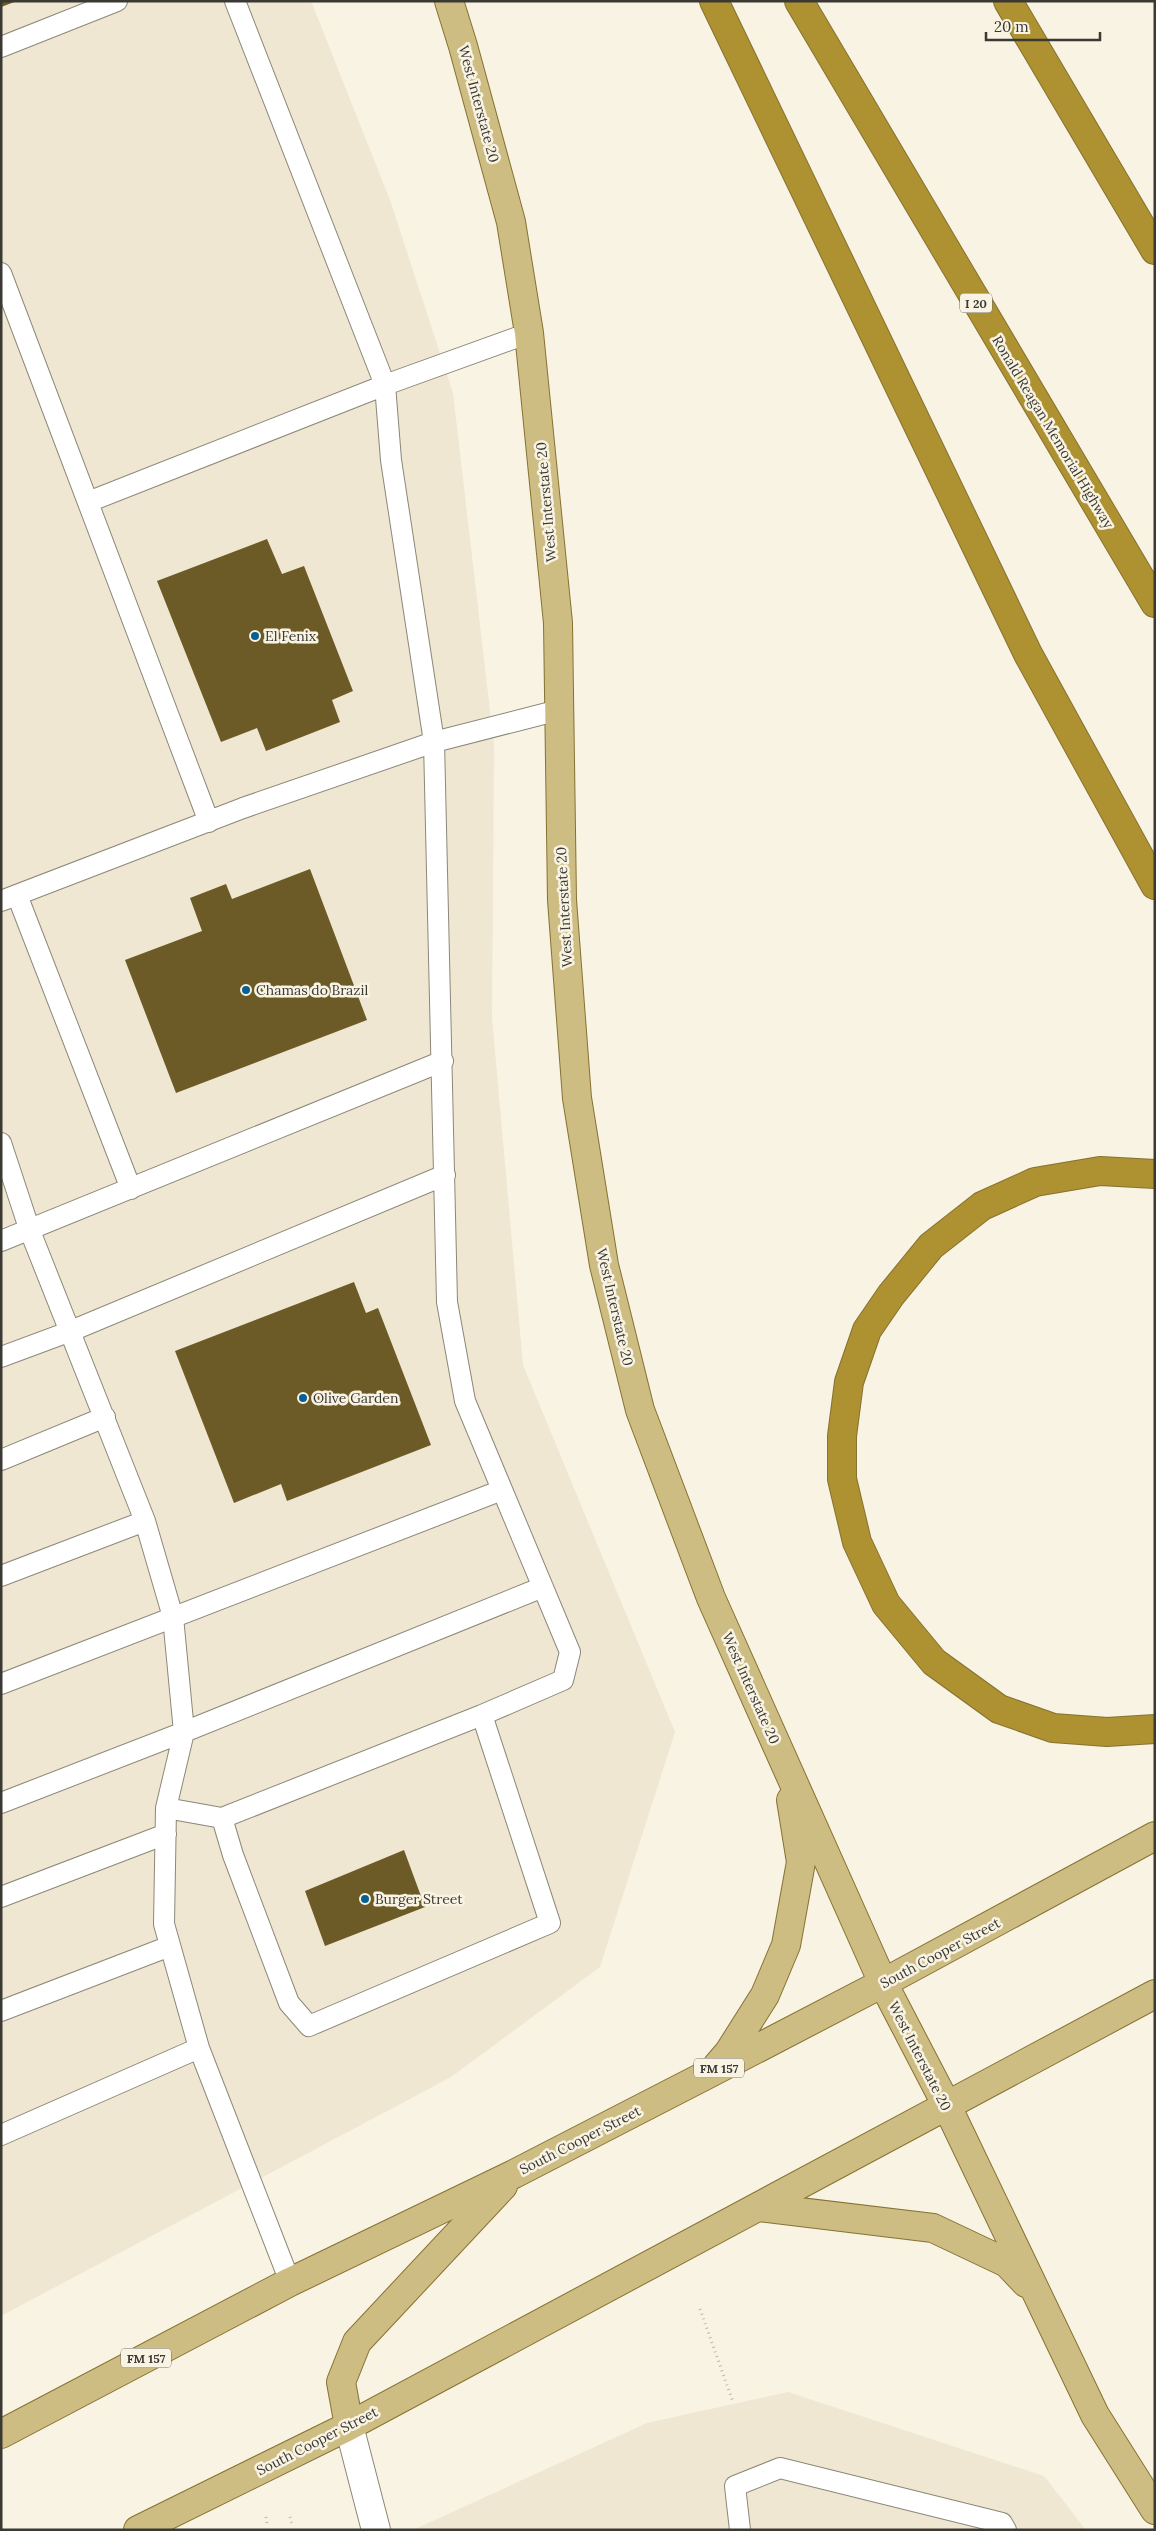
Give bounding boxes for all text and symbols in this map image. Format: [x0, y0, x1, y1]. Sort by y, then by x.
scale bar [986, 10, 1100, 42]
text: 20 m [994, 17, 1029, 36]
street label: West Interstate 20 [455, 43, 503, 165]
road number: I 20 [960, 294, 992, 312]
street label: Ronald Reagan Memorial Highway [988, 332, 1118, 532]
street label: West Interstate 20 [532, 441, 560, 563]
place label: El Fenix [265, 627, 317, 645]
marker: El Fenix [249, 630, 261, 642]
street label: West Interstate 20 [552, 846, 576, 968]
place label: Chamas do Brazil [256, 981, 368, 999]
marker: Chamas do Brazil [240, 984, 252, 996]
street label: West Interstate 20 [593, 1246, 637, 1368]
place label: Olive Garden [313, 1389, 399, 1407]
marker: Olive Garden [297, 1392, 309, 1404]
street label: West Interstate 20 [718, 1629, 784, 1747]
place label: Burger Street [375, 1890, 463, 1908]
marker: Burger Street [359, 1893, 371, 1905]
street label: South Cooper Street [877, 1913, 1004, 1992]
street label: West Interstate 20 [885, 1998, 955, 2114]
road number: FM 157 [694, 2058, 744, 2078]
street label: South Cooper Street [516, 2101, 644, 2178]
road number: FM 157 [121, 2348, 171, 2368]
street label: South Cooper Street [253, 2402, 381, 2479]

